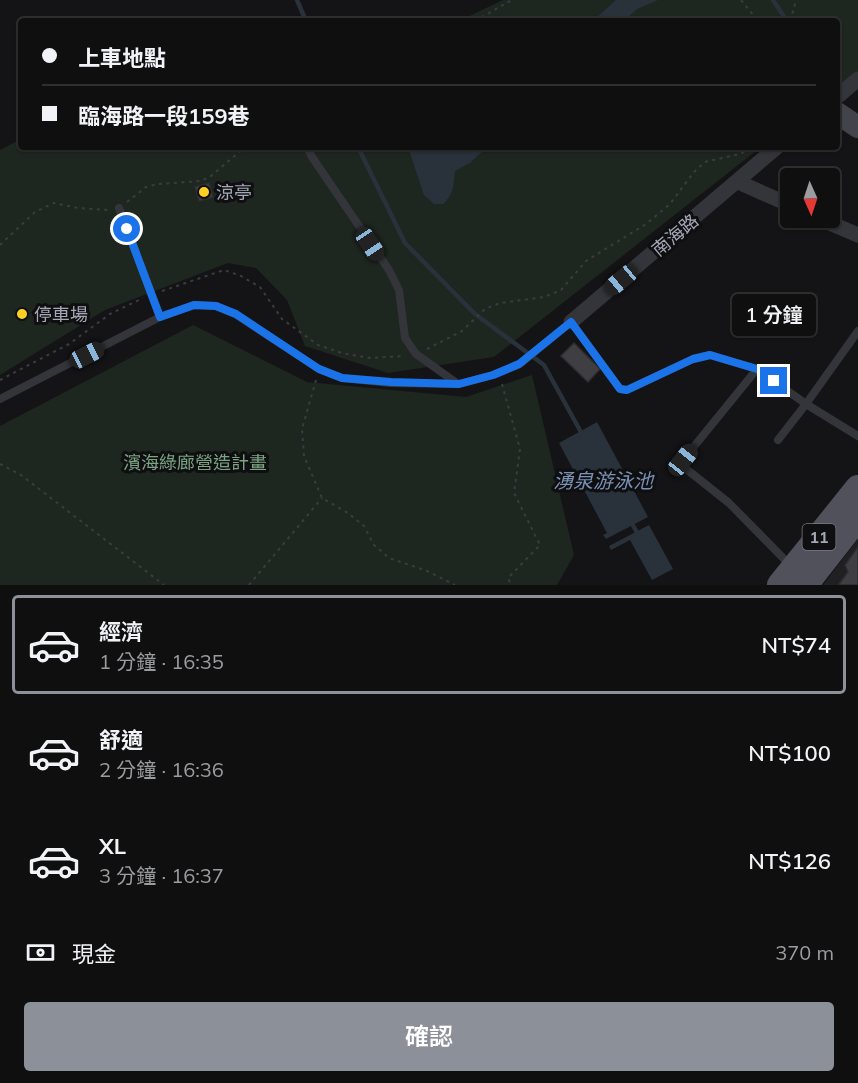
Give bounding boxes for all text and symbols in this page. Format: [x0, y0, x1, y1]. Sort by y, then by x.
text: 上車地點 [78, 44, 166, 72]
text: 臨海路一段159巷 [78, 102, 250, 130]
north arrow [780, 168, 840, 228]
map controls [780, 168, 840, 228]
place label: 涼亭 [216, 181, 252, 204]
marker: 涼亭 [197, 185, 211, 199]
street label: 南海路 [647, 209, 703, 261]
route start [113, 215, 140, 242]
car [352, 224, 388, 264]
car [601, 262, 641, 298]
callout: 1 分鐘 [732, 294, 816, 336]
text: 1 分鐘 [745, 302, 803, 327]
place label: 停車場 [34, 303, 88, 326]
marker: 停車場 [15, 307, 29, 321]
car [67, 339, 107, 371]
route end [760, 367, 787, 394]
car [665, 440, 701, 480]
park label: 濱海綠廊營造計畫 [123, 451, 267, 474]
water label: 湧泉游泳池 [553, 468, 655, 493]
road number: 11 [802, 524, 836, 550]
icon: car [27, 618, 81, 672]
text: 經濟 [99, 618, 143, 646]
text: NT$74 [761, 631, 831, 659]
text: 1 分鐘 · 16:35 [99, 649, 224, 674]
icon: car [27, 726, 81, 780]
text: 舒適 [99, 726, 143, 754]
text: NT$100 [748, 739, 831, 767]
text: 2 分鐘 · 16:36 [99, 757, 224, 782]
text: XL [99, 832, 126, 860]
icon: car [27, 834, 81, 888]
text: NT$126 [748, 847, 831, 875]
text: 3 分鐘 · 16:37 [99, 863, 224, 888]
icon: cash [24, 936, 57, 969]
text: 現金 [72, 940, 116, 968]
text: 370 m [775, 940, 834, 965]
button: 確認 [24, 1002, 834, 1071]

